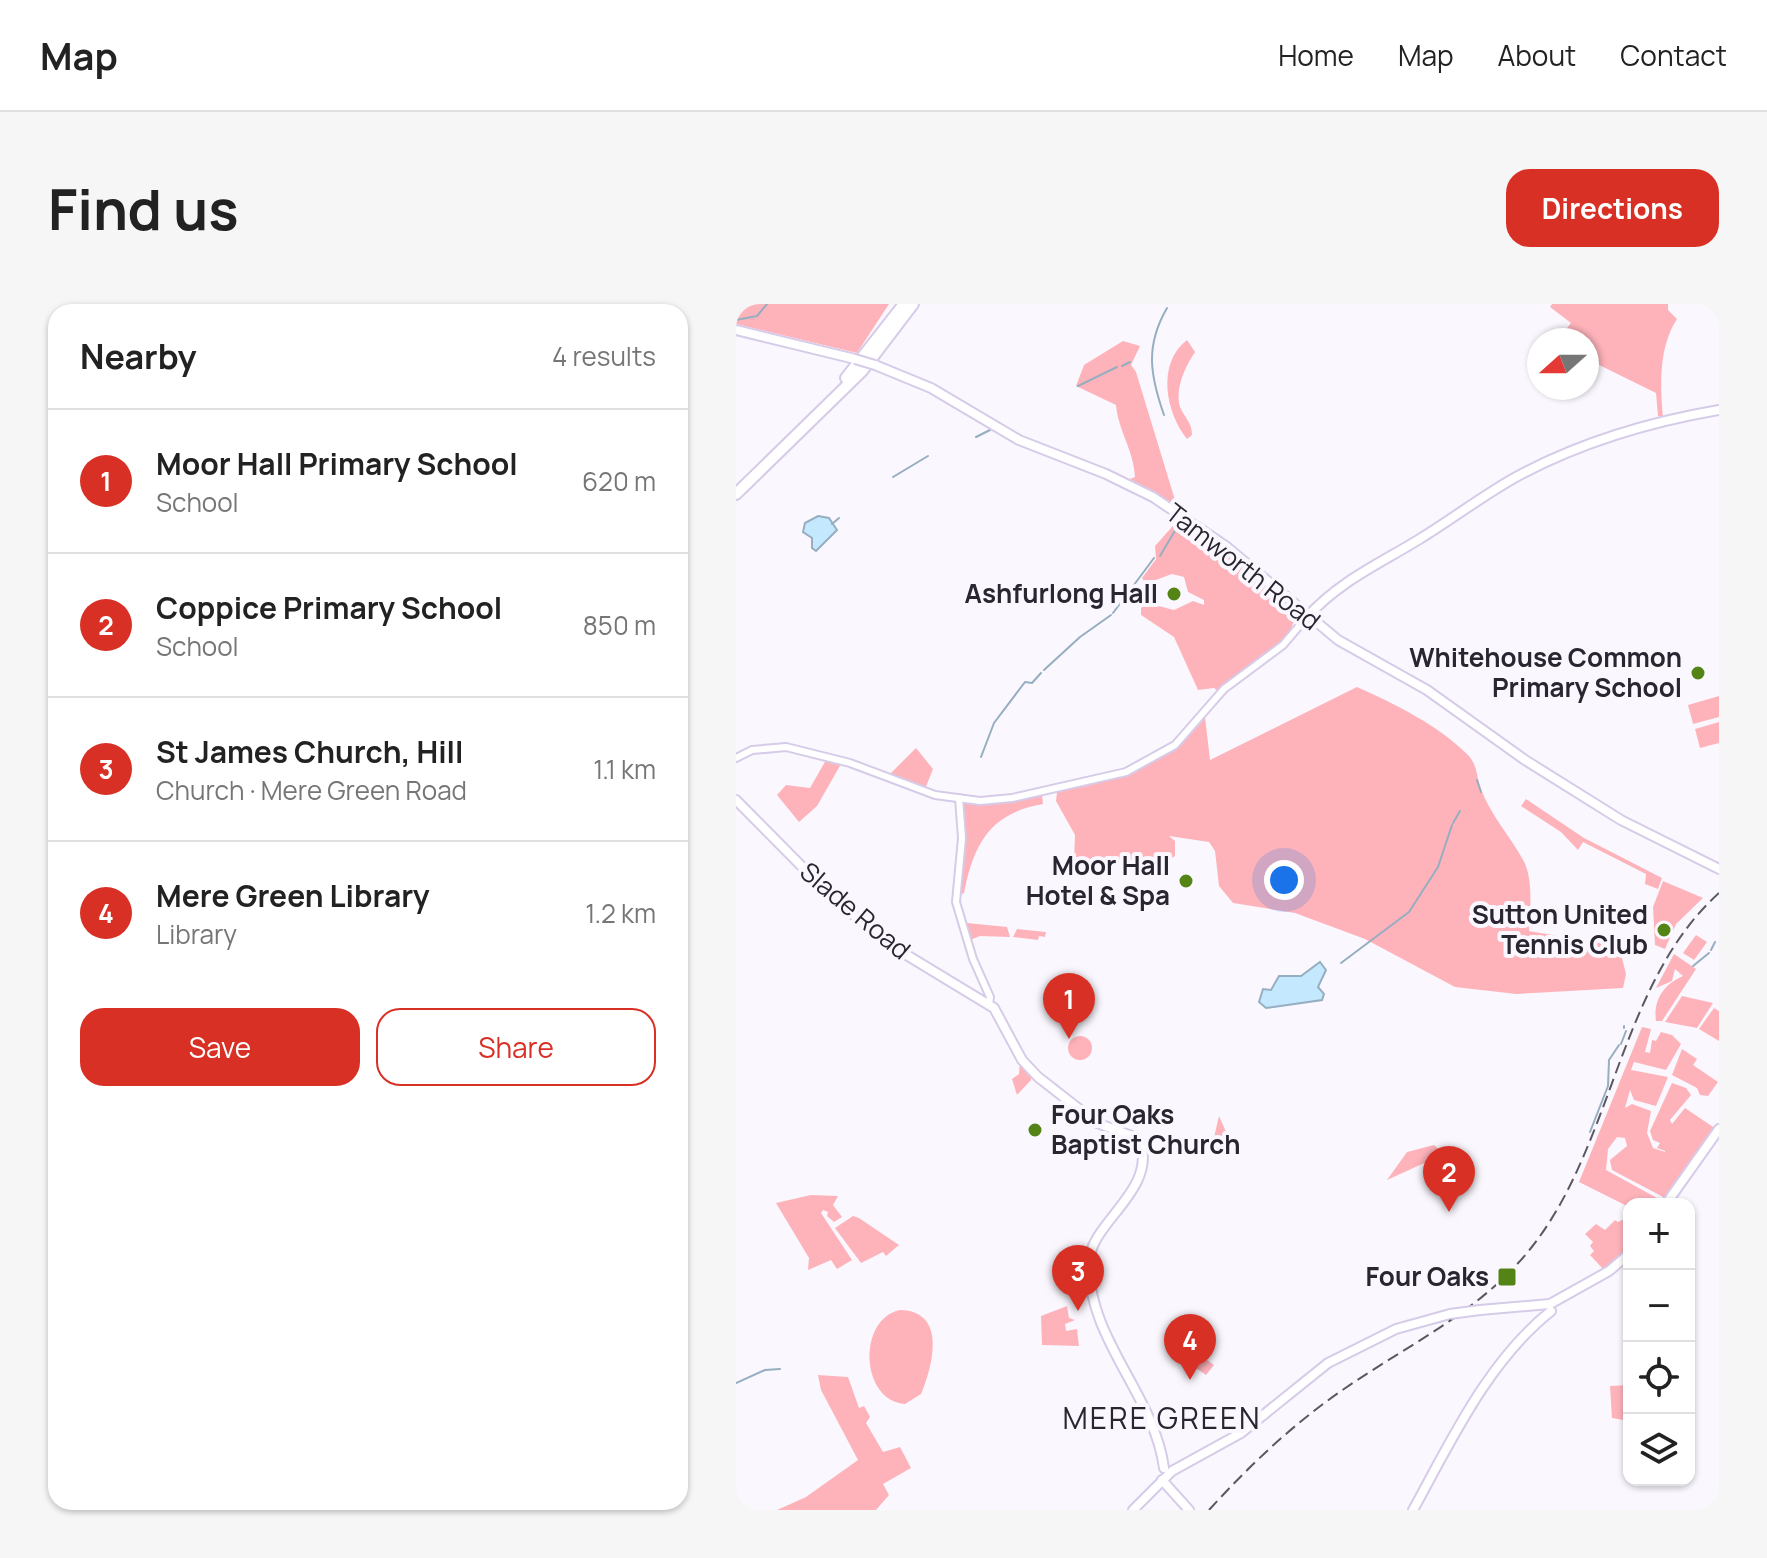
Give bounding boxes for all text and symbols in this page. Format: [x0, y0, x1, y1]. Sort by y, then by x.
text: Map [40, 29, 118, 81]
text: Home [1278, 36, 1354, 74]
text: Map [1398, 36, 1454, 74]
text: About [1498, 36, 1576, 74]
text: Contact [1620, 36, 1727, 74]
button: Directions [1506, 169, 1719, 247]
text: Find us [48, 170, 239, 247]
north arrow [1527, 328, 1599, 400]
text: Nearby [80, 333, 196, 379]
text: 4 results [552, 338, 656, 374]
text: Moor Hall Primary School [156, 443, 518, 484]
text: 1 [100, 463, 112, 499]
text: 620 m [582, 463, 656, 499]
text: School [156, 484, 239, 520]
street label: Tamworth Road [1159, 494, 1328, 638]
place label: Ashfurlong Hall [965, 575, 1158, 611]
marker: Ashfurlong Hall [1165, 585, 1183, 603]
text: Coppice Primary School [156, 587, 502, 628]
text: 2 [98, 607, 114, 643]
text: 850 m [583, 607, 656, 643]
text: School [156, 628, 239, 664]
place label: Whitehouse Common Primary School [1409, 639, 1682, 705]
marker: Whitehouse Common Primary School [1689, 664, 1707, 682]
text: St James Church, Hill [156, 731, 463, 772]
text: 3 [98, 751, 114, 787]
text: 1.1 km [593, 751, 656, 787]
text: Church · Mere Green Road [156, 772, 467, 808]
place label: Moor Hall Hotel & Spa [1026, 847, 1170, 913]
street label: Slade Road [793, 853, 919, 967]
your location [1264, 860, 1304, 900]
marker: Moor Hall Hotel & Spa [1177, 872, 1195, 890]
text: Mere Green Library [156, 875, 430, 916]
text: 4 [98, 895, 114, 931]
text: 1.2 km [585, 895, 656, 931]
place label: Sutton United Tennis Club [1472, 896, 1648, 962]
text: Library [156, 916, 237, 952]
marker: Sutton United Tennis Club [1655, 921, 1673, 939]
pin: 1 [1043, 973, 1095, 1039]
button: Save [80, 1008, 360, 1086]
button: Share [376, 1008, 656, 1086]
place label: Four Oaks Baptist Church [1051, 1096, 1241, 1162]
marker: Four Oaks Baptist Church [1026, 1121, 1044, 1139]
pin: 2 [1423, 1146, 1475, 1212]
map controls [1623, 1198, 1695, 1486]
button: + [1623, 1198, 1695, 1270]
pin: 3 [1052, 1245, 1104, 1311]
place label: Four Oaks [1366, 1258, 1489, 1294]
marker: Four Oaks [1496, 1266, 1518, 1288]
button: − [1623, 1270, 1695, 1342]
pin: 4 [1164, 1314, 1216, 1380]
button: locate [1623, 1342, 1695, 1414]
district label: MERE GREEN [1062, 1397, 1262, 1438]
button: layers [1623, 1414, 1695, 1486]

